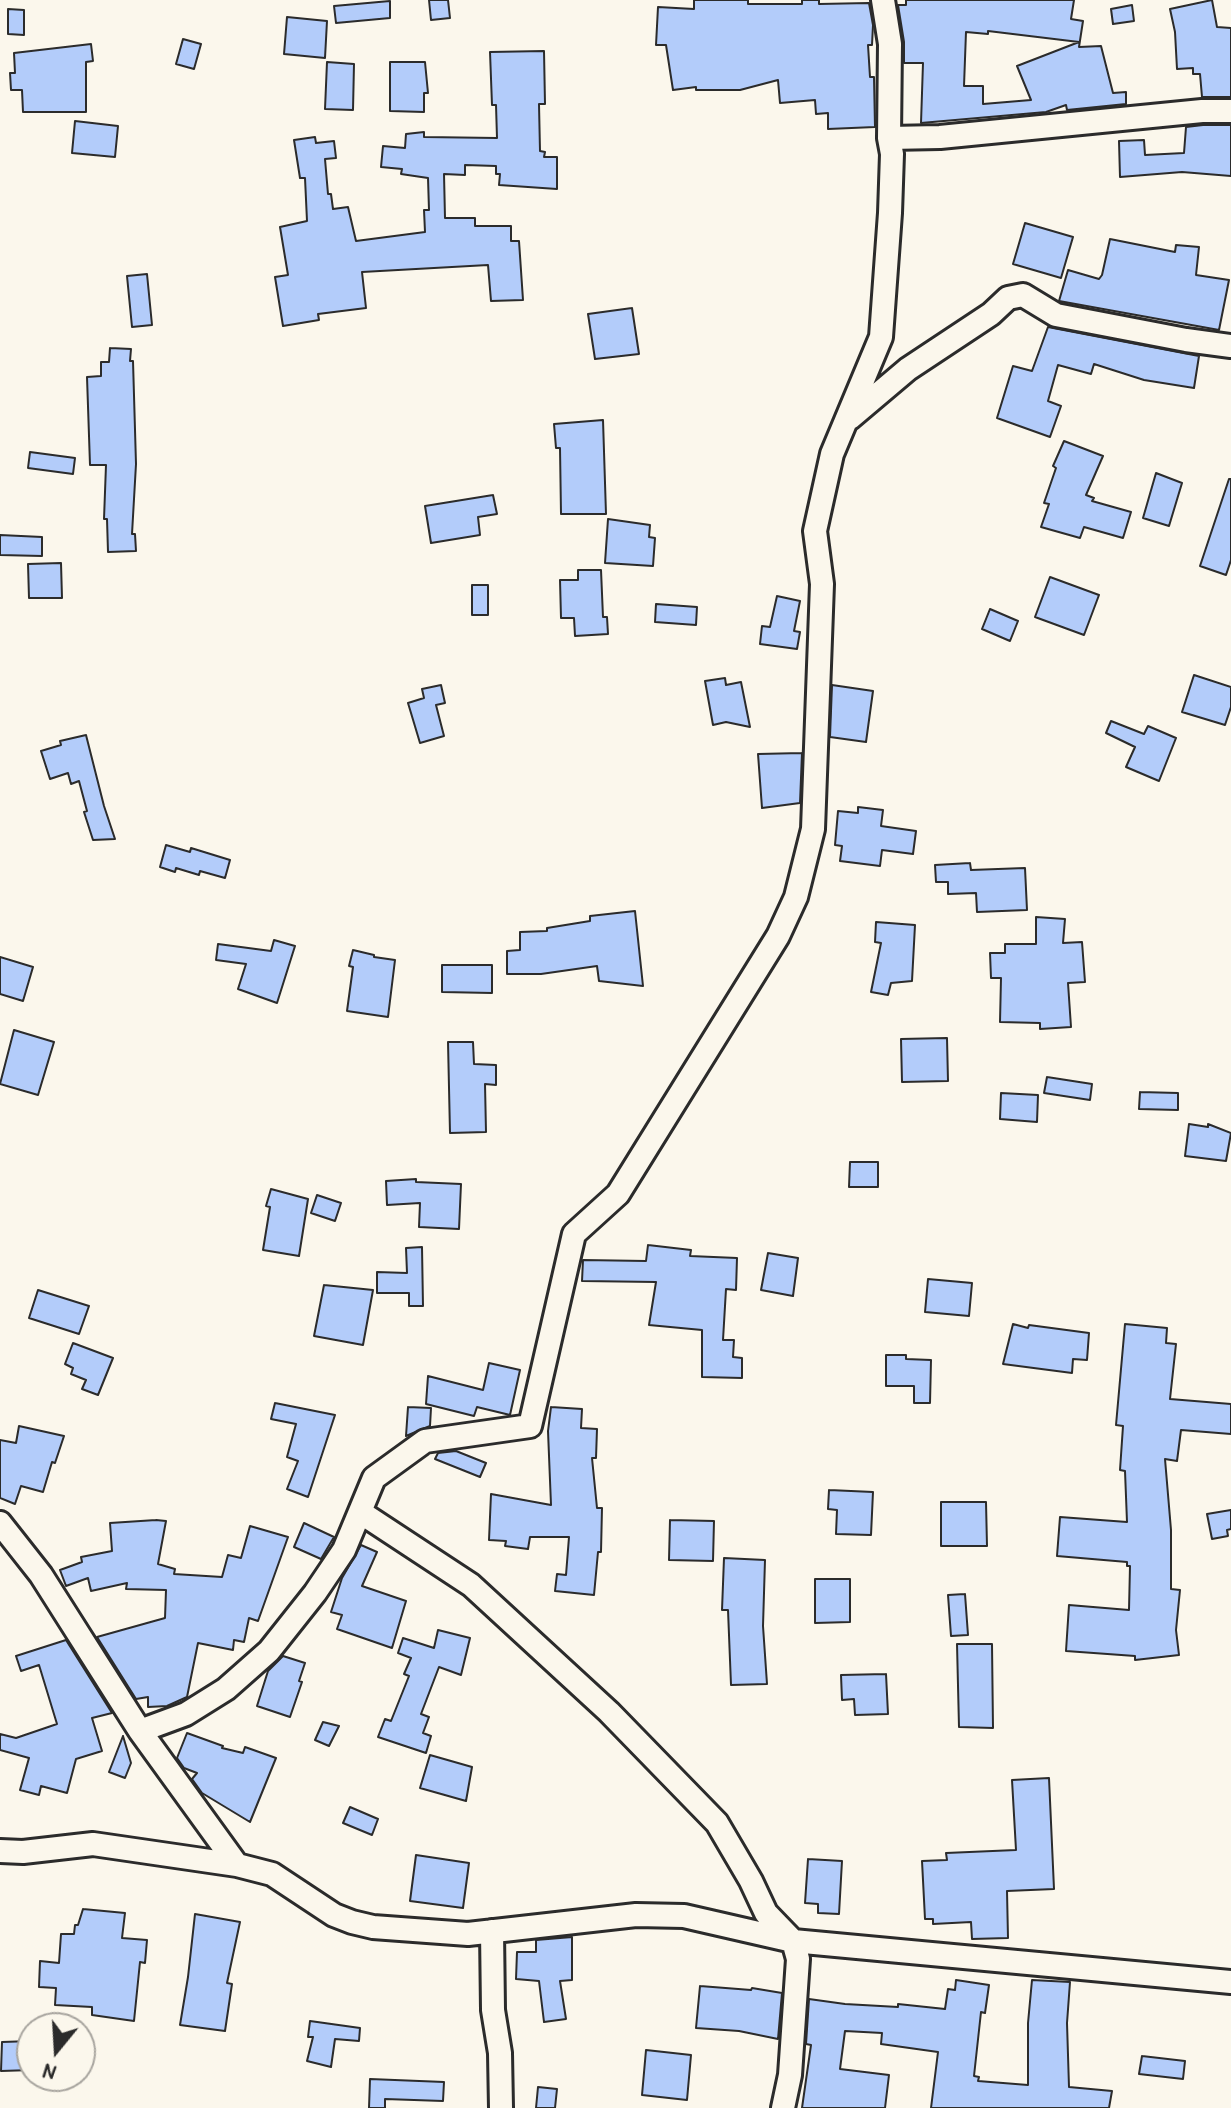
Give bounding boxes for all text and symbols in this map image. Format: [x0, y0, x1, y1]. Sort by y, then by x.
north arrow [16, 2012, 96, 2092]
text: N [39, 2057, 59, 2089]

